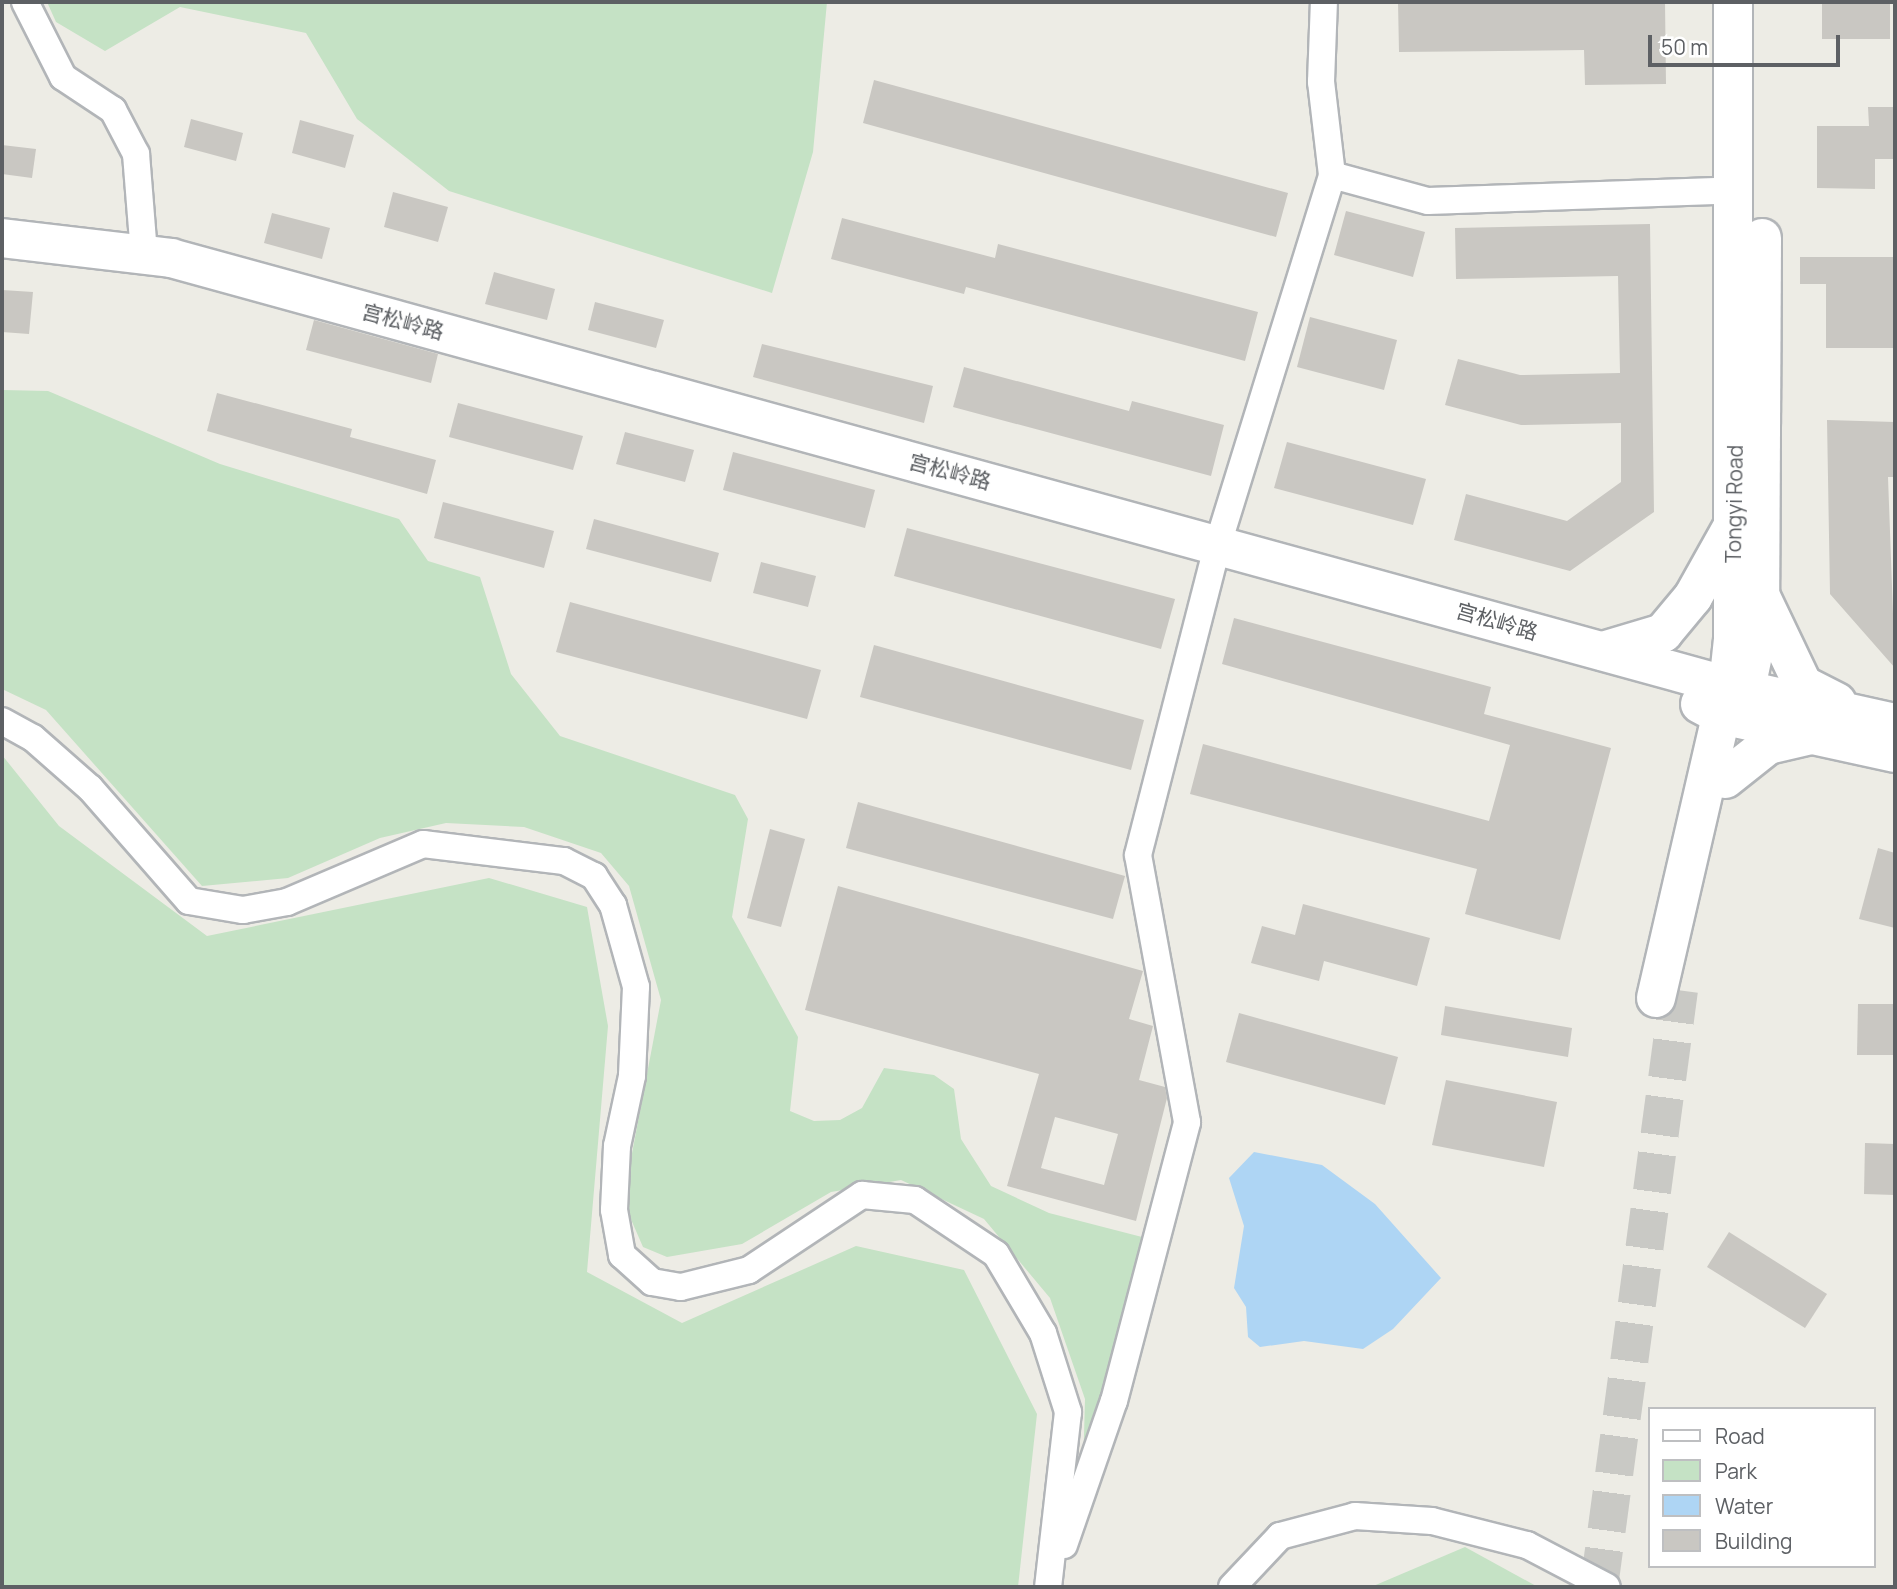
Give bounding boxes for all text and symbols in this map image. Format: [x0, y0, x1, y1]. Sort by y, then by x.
scale bar [1652, 21, 1844, 65]
text: 50 m [1661, 33, 1708, 61]
street label: 宫松岭路 [359, 298, 447, 344]
street label: Tongyi Road [1720, 445, 1748, 563]
street label: 宫松岭路 [906, 448, 994, 494]
street label: 宫松岭路 [1453, 597, 1541, 645]
legend [1648, 1407, 1876, 1568]
text: Road [1715, 1422, 1765, 1450]
text: Park [1715, 1457, 1757, 1485]
text: Water [1715, 1492, 1773, 1520]
text: Building [1715, 1527, 1792, 1555]

